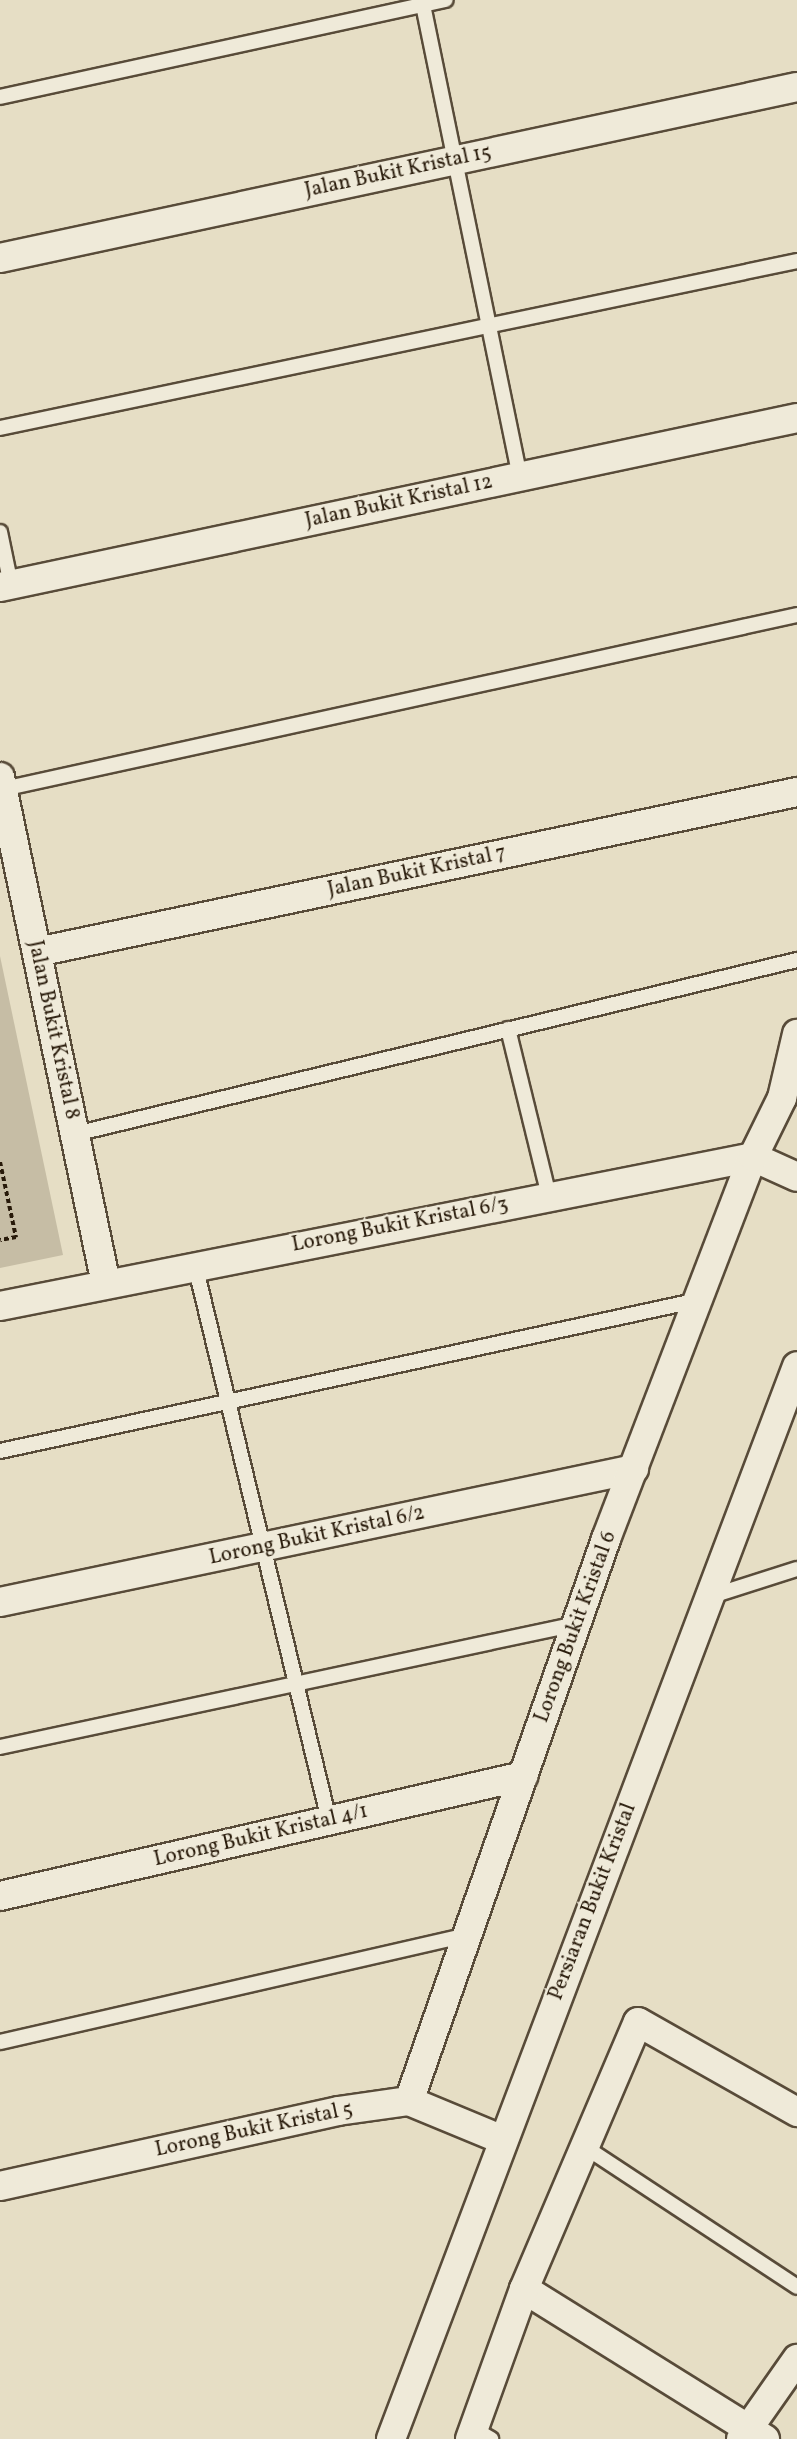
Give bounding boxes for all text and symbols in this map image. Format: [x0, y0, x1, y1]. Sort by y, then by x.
street label: Jalan Bukit Kristal 15 [302, 140, 494, 204]
street label: Jalan Bukit Kristal 12 [303, 470, 495, 534]
street label: Jalan Bukit Kristal 7 [325, 841, 509, 903]
street label: Jalan Bukit Kristal 8 [22, 938, 84, 1122]
street label: Lorong Bukit Kristal 6/3 [290, 1192, 510, 1258]
street label: Lorong Bukit Kristal 6/2 [207, 1501, 427, 1571]
street label: Lorong Bukit Kristal 6 [530, 1528, 622, 1726]
street label: Lorong Bukit Kristal 4/1 [151, 1799, 371, 1873]
street label: Persiaran Bukit Kristal [544, 1800, 642, 2004]
street label: Lorong Bukit Kristal 5 [153, 2097, 355, 2163]

